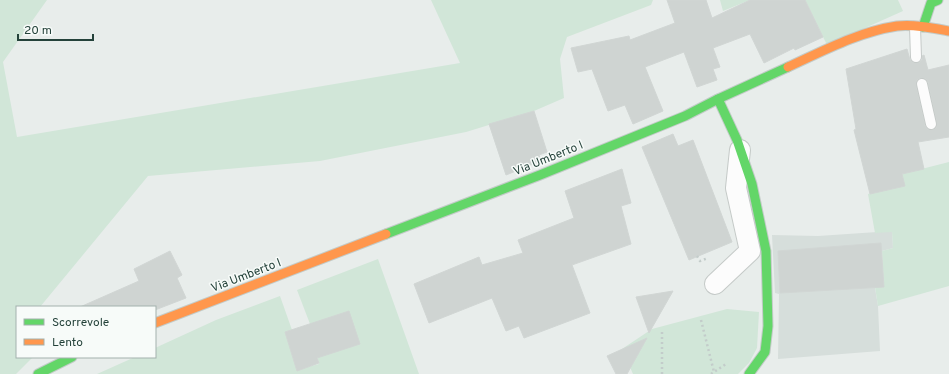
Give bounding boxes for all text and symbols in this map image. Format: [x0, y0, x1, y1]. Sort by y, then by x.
scale bar [18, 16, 93, 42]
text: 20 m [24, 23, 52, 39]
street label: Via Umberto I [511, 138, 586, 180]
street label: Via Umberto I [209, 255, 284, 297]
legend [16, 306, 156, 358]
text: Scorrevole [52, 315, 109, 331]
text: Lento [52, 335, 83, 351]

